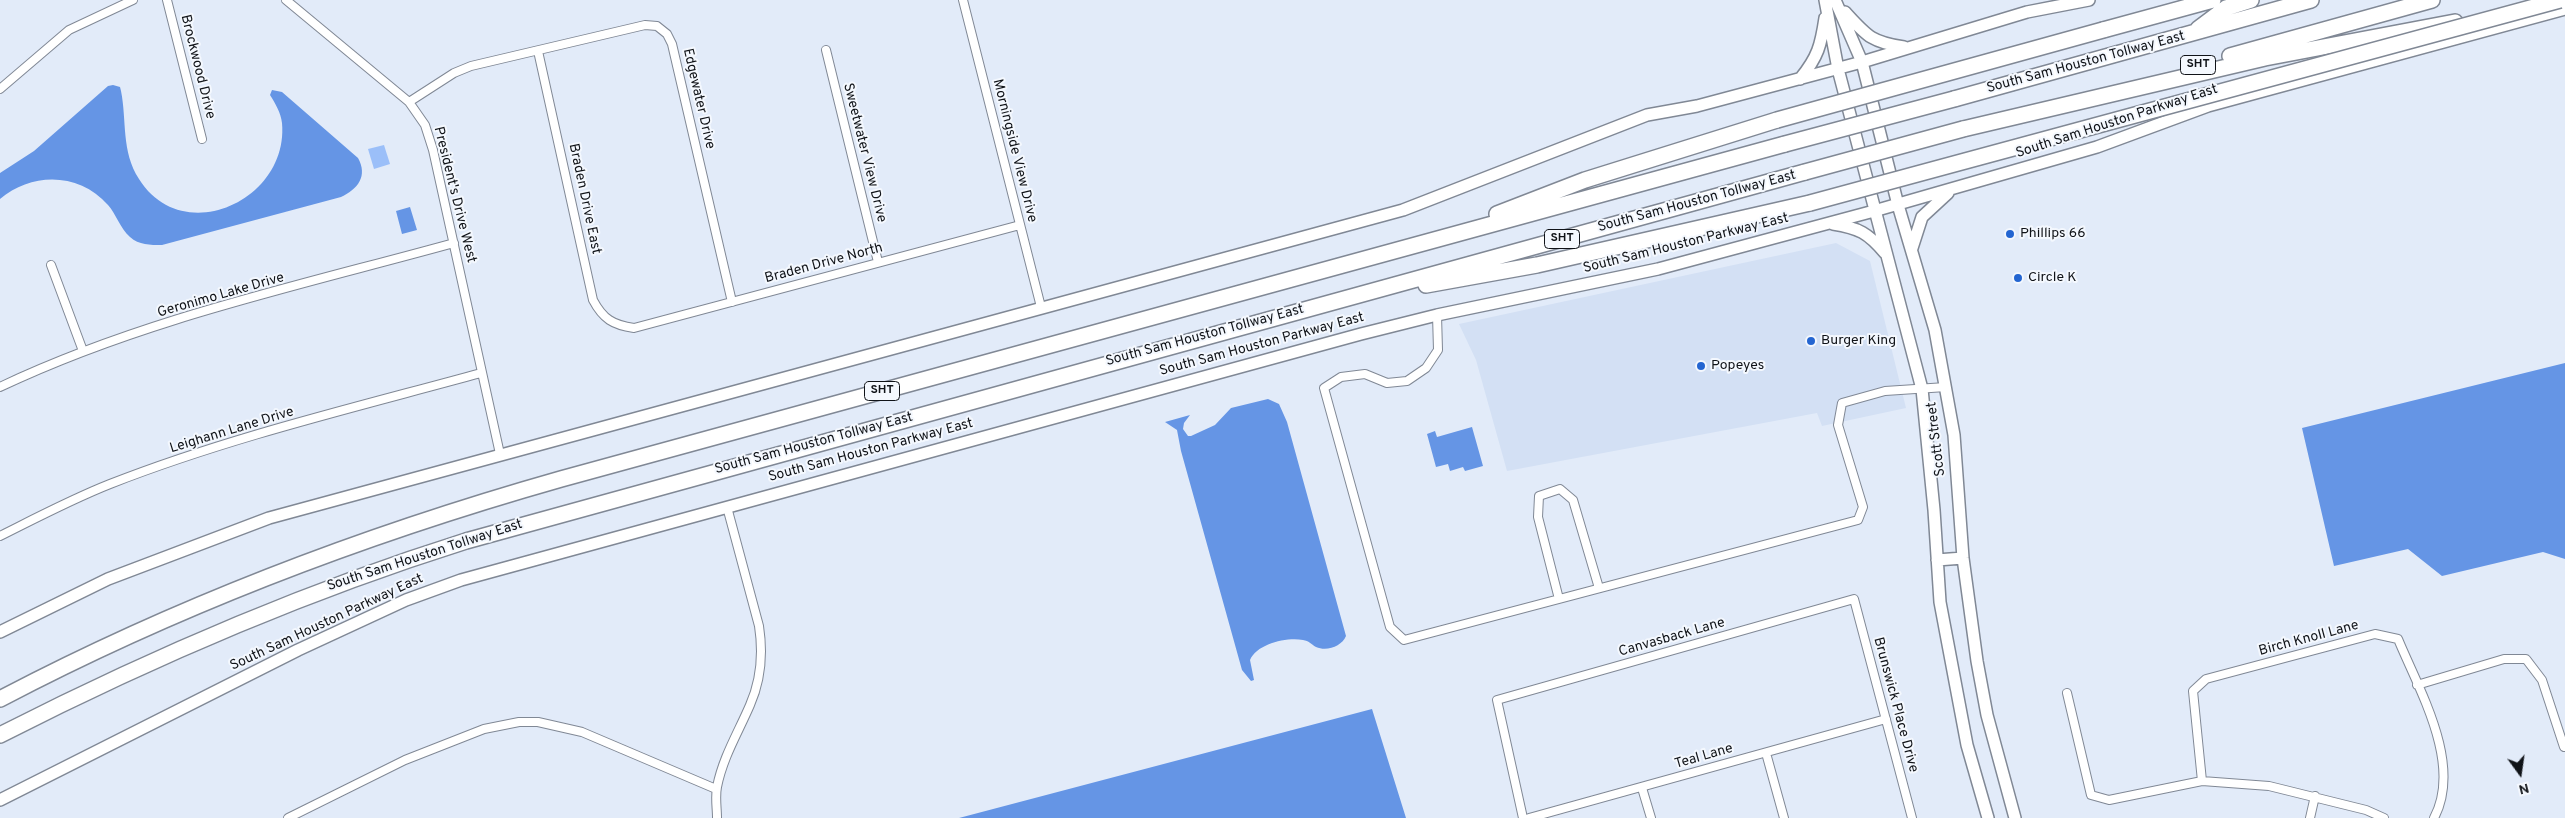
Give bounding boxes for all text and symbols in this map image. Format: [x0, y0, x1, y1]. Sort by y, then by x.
street label: Brockwood Drive [176, 13, 218, 121]
street label: South Sam Houston Tollway East [1985, 28, 2187, 98]
street label: Edgewater Drive [678, 47, 718, 151]
road number: SHT [2180, 56, 2216, 74]
street label: Morningside View Drive [988, 78, 1040, 224]
street label: South Sam Houston Parkway East [2014, 81, 2220, 163]
street label: Sweetwater View Drive [839, 82, 889, 224]
street label: President's Drive West [429, 125, 479, 265]
street label: Braden Drive East [564, 142, 604, 256]
street label: South Sam Houston Tollway East [1596, 167, 1798, 237]
street label: South Sam Houston Parkway East [1582, 210, 1790, 278]
place label: Phillips 66 [2020, 226, 2085, 242]
marker: Phillips 66 [2004, 228, 2016, 240]
road number: SHT [1544, 230, 1580, 248]
street label: Braden Drive North [763, 240, 885, 288]
street label: Geronimo Lake Drive [156, 270, 286, 322]
place label: Circle K [2028, 270, 2076, 286]
marker: Circle K [2012, 272, 2024, 284]
street label: South Sam Houston Tollway East [1104, 301, 1306, 371]
street label: South Sam Houston Parkway East [1158, 310, 1366, 380]
place label: Burger King [1821, 333, 1896, 349]
marker: Burger King [1805, 335, 1817, 347]
place label: Popeyes [1711, 358, 1764, 374]
marker: Popeyes [1695, 360, 1707, 372]
road number: SHT [864, 382, 900, 401]
street label: Scott Street [1924, 401, 1950, 477]
street label: Leighann Lane Drive [168, 404, 296, 458]
street label: South Sam Houston Tollway East [713, 409, 915, 479]
street label: South Sam Houston Parkway East [767, 416, 975, 486]
street label: South Sam Houston Tollway East [325, 516, 525, 596]
street label: South Sam Houston Parkway East [228, 571, 426, 675]
street label: Canvasback Lane [1617, 615, 1727, 661]
street label: Birch Knoll Lane [2257, 618, 2361, 660]
street label: Brunswick Place Drive [1869, 636, 1921, 774]
street label: Teal Lane [1673, 741, 1735, 773]
north arrow [2495, 748, 2545, 798]
text: N [2517, 779, 2531, 798]

